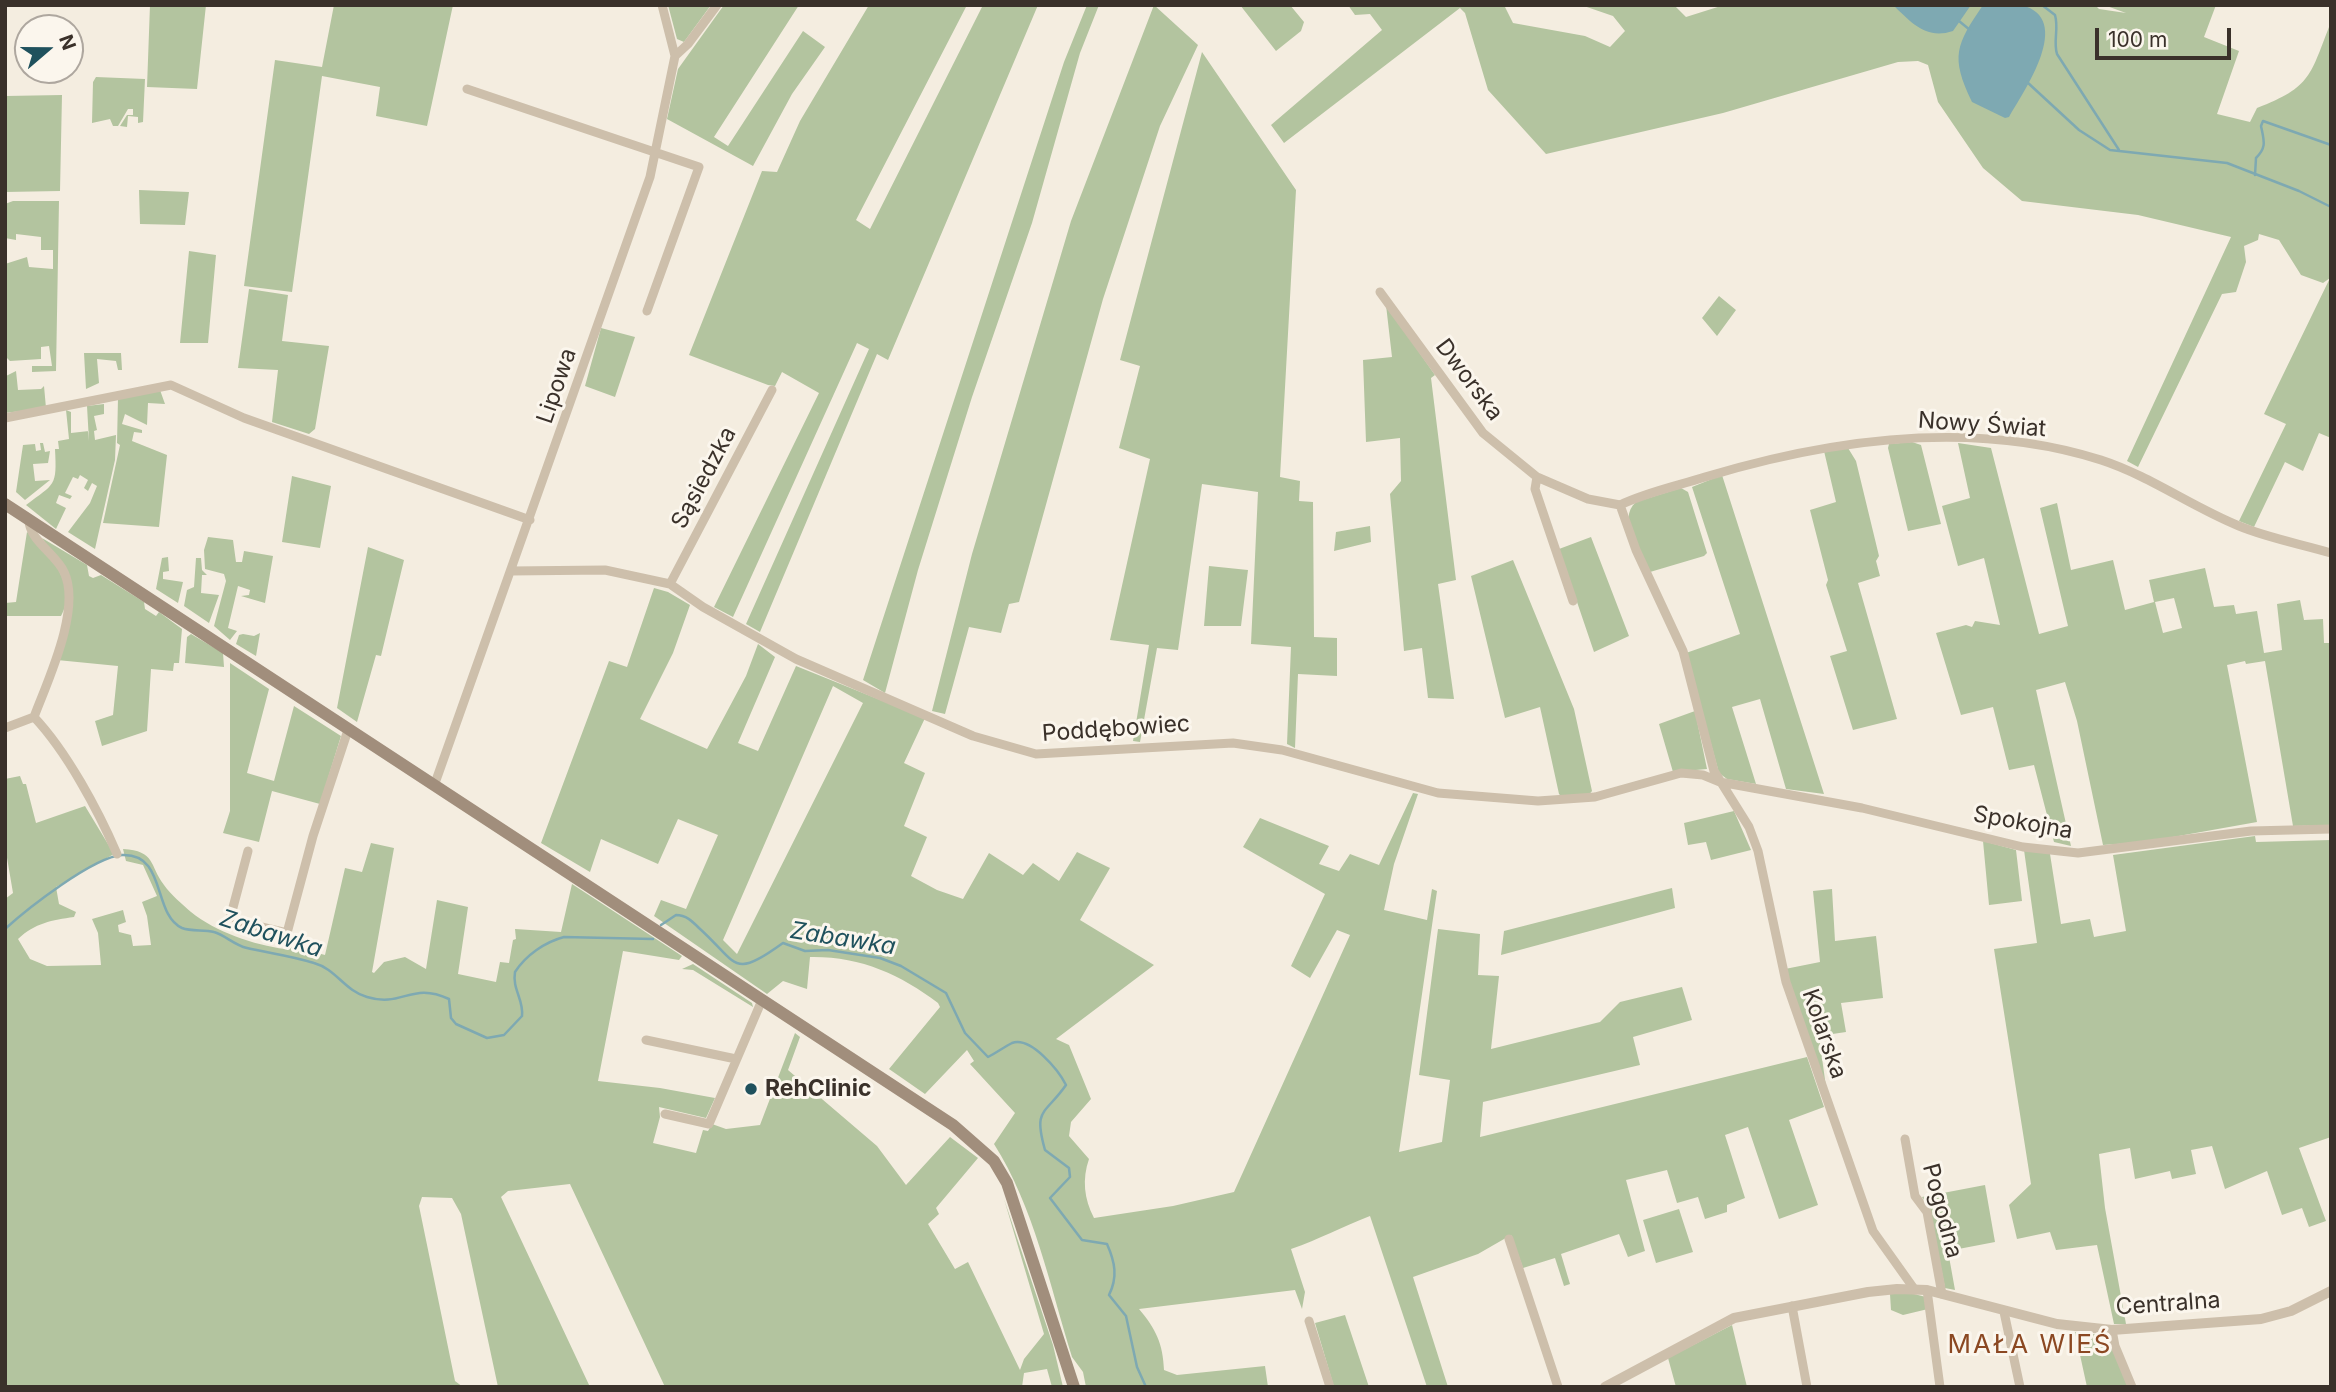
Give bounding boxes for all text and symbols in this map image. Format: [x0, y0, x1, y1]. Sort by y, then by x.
north arrow [14, 14, 84, 84]
scale bar [2098, 14, 2234, 58]
text: 100 m [2108, 27, 2167, 52]
text: N [54, 32, 81, 53]
street label: Dworska [1429, 334, 1509, 426]
street label: Lipowa [531, 345, 583, 427]
street label: Nowy Świat [1917, 407, 2047, 443]
street label: Sąsiedzka [666, 422, 742, 534]
street label: Poddębowiec [1041, 710, 1191, 748]
street label: Spokojna [1971, 801, 2075, 845]
water label: Zabawka [216, 904, 326, 964]
water label: Zabawka [788, 916, 898, 962]
street label: Kolarska [1796, 985, 1852, 1083]
place label: RehClinic [765, 1075, 871, 1103]
marker: RehClinic [743, 1081, 759, 1097]
street label: Pogodna [1916, 1161, 1968, 1261]
street label: Centralna [2115, 1287, 2221, 1321]
district label: MAŁA WIEŚ [1949, 1329, 2111, 1361]

